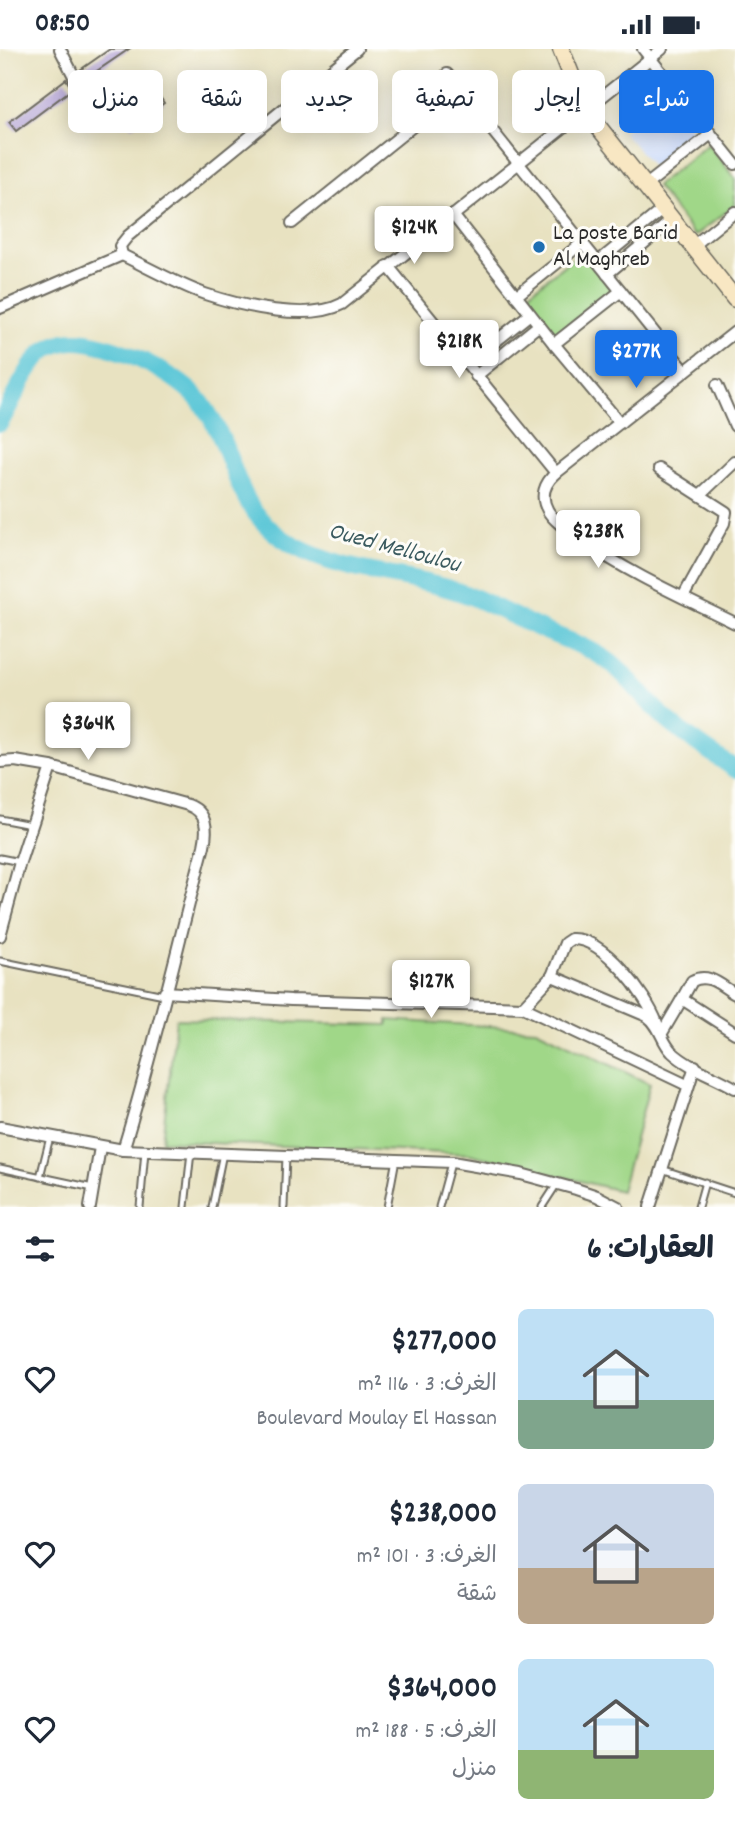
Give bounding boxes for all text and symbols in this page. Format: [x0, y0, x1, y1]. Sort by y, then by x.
text: 08:50 [35, 6, 90, 43]
chip: منزل [68, 70, 163, 133]
chip: شقة [177, 70, 267, 133]
chip: جديد [281, 70, 378, 133]
chip: تصفية [392, 70, 498, 133]
chip: إيجار [512, 70, 605, 133]
chip: شراء [619, 70, 714, 133]
pin: $124K [365, 207, 463, 266]
text: $124K [391, 212, 437, 245]
place label: La poste Barid Al Maghreb [553, 218, 678, 277]
marker: La poste Barid Al Maghreb [531, 239, 547, 255]
pin: $218K [410, 321, 508, 380]
text: $218K [436, 326, 482, 359]
pin: $277K [587, 331, 685, 390]
text: $277K [611, 336, 661, 369]
pin: $238K [549, 511, 647, 570]
water label: Oued Melloulou [324, 515, 465, 583]
text: $238K [572, 516, 624, 549]
pin: $364K [39, 703, 137, 762]
text: $364K [61, 708, 115, 741]
pin: $127K [382, 961, 480, 1020]
text: $127K [408, 966, 454, 999]
icon: filters [21, 1230, 59, 1268]
text: العقارات: 6 [587, 1230, 714, 1273]
text: $277,000 [391, 1322, 497, 1365]
icon: home [574, 1337, 658, 1421]
icon: heart [21, 1360, 59, 1398]
text: الغرف: 3 · 116 m² [358, 1369, 497, 1402]
text: Boulevard Moulay El Hassan [256, 1403, 497, 1436]
text: $238,000 [389, 1494, 497, 1537]
icon: home [574, 1512, 658, 1596]
icon: heart [21, 1535, 59, 1573]
text: الغرف: 3 · 101 m² [357, 1541, 497, 1574]
text: شقة [457, 1579, 497, 1612]
text: $364,000 [387, 1669, 497, 1712]
icon: home [574, 1687, 658, 1771]
icon: heart [21, 1710, 59, 1748]
text: الغرف: 5 · 188 m² [355, 1716, 497, 1749]
text: منزل [452, 1754, 497, 1787]

